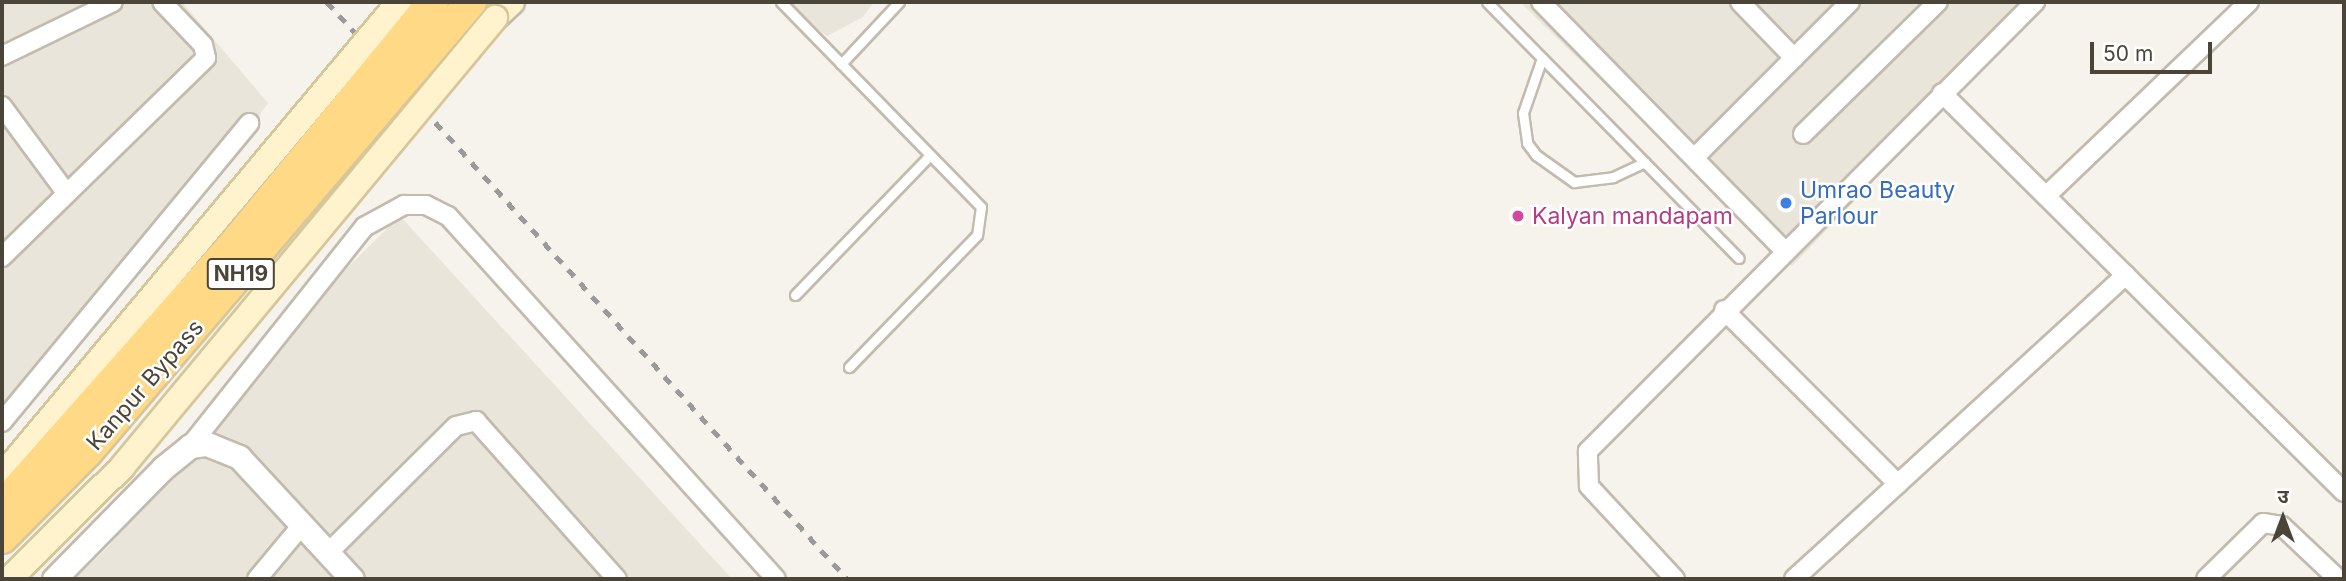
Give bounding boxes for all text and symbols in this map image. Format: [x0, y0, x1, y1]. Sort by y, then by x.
scale bar [2094, 28, 2216, 72]
text: 50 m [2103, 41, 2153, 66]
place label: Umrao Beauty Parlour [1800, 176, 1955, 230]
marker: Umrao Beauty Parlour [1778, 195, 1794, 211]
place label: Kalyan mandapam [1532, 202, 1733, 230]
marker: Kalyan mandapam [1510, 208, 1526, 224]
road number: NH19 [206, 256, 276, 292]
street label: Kanpur Bypass [81, 314, 209, 456]
north arrow [2248, 483, 2318, 553]
text: उ [2277, 485, 2289, 508]

